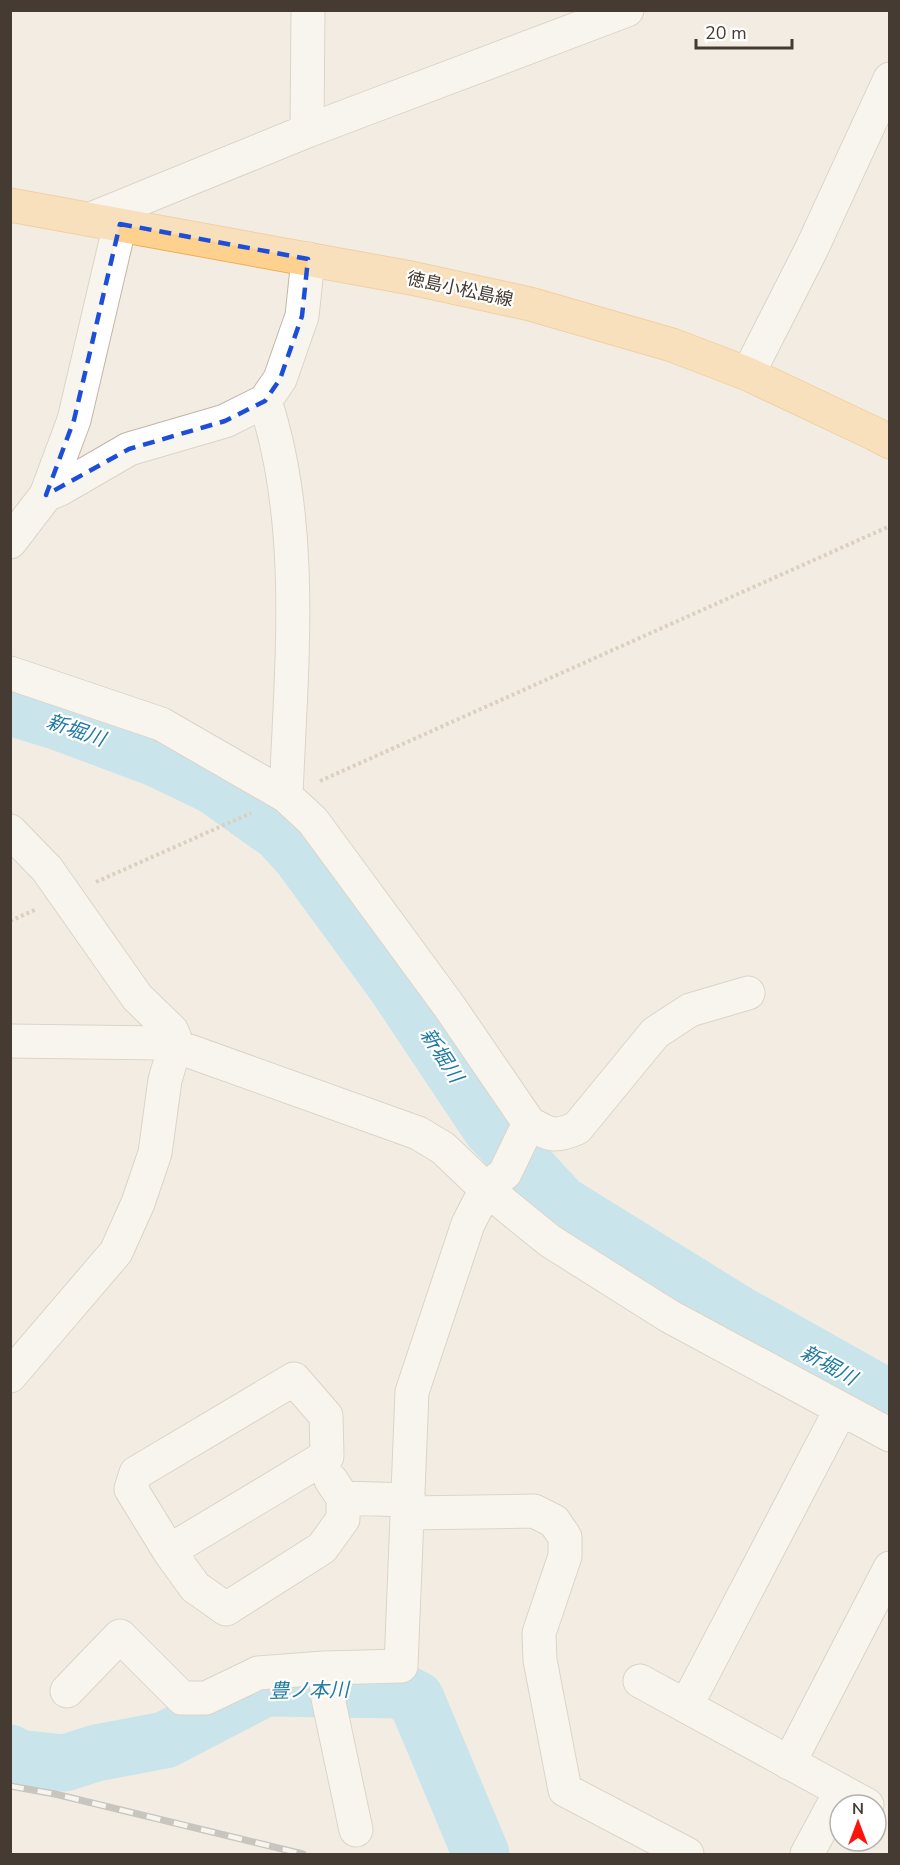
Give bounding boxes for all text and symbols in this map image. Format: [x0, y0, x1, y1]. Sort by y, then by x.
scale bar [696, 12, 792, 50]
text: 20 m [705, 21, 747, 45]
street label: 徳島小松島線 [405, 266, 515, 312]
water label: 新堀川 [43, 708, 110, 754]
water label: 新堀川 [414, 1023, 470, 1089]
water label: 新堀川 [796, 1339, 863, 1393]
water label: 豊ノ本川 [269, 1676, 351, 1705]
north arrow [828, 1793, 888, 1853]
text: N [852, 1798, 864, 1820]

